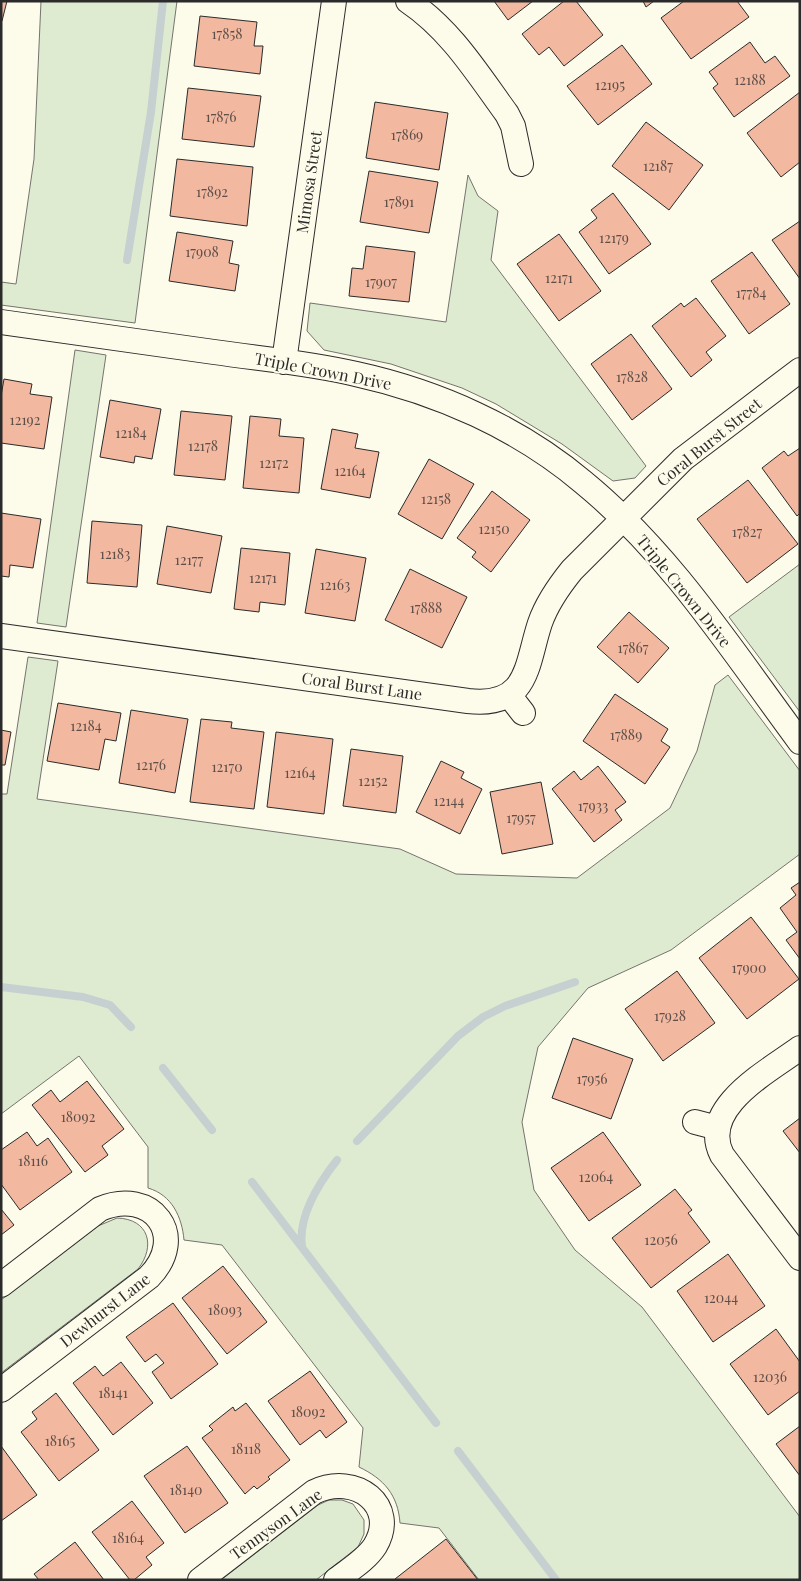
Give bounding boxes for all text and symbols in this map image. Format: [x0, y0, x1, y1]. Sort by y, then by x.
house number: 17858 [211, 24, 243, 43]
house number: 12188 [734, 70, 766, 89]
house number: 12195 [595, 75, 625, 94]
house number: 17876 [205, 107, 237, 126]
house number: 17869 [391, 125, 423, 144]
street label: Mimosa Street [291, 129, 326, 235]
house number: 12187 [643, 156, 673, 175]
house number: 17892 [196, 182, 228, 201]
house number: 17891 [384, 192, 414, 211]
house number: 12179 [599, 228, 629, 247]
house number: 17908 [185, 242, 219, 261]
house number: 12171 [545, 268, 573, 287]
house number: 17907 [365, 272, 397, 291]
house number: 17784 [736, 283, 766, 302]
street label: Triple Crown Drive [253, 347, 393, 394]
house number: 17828 [616, 367, 648, 386]
street label: Coral Burst Street [652, 393, 766, 490]
house number: 12192 [10, 410, 41, 429]
house number: 12184 [115, 423, 147, 442]
house number: 12178 [188, 436, 218, 455]
house number: 12172 [259, 453, 289, 472]
house number: 12164 [334, 461, 366, 480]
house number: 12158 [421, 489, 451, 508]
house number: 12150 [478, 519, 510, 538]
house number: 17827 [732, 522, 763, 541]
street label: Triple Crown Drive [632, 530, 736, 651]
house number: 12183 [100, 544, 130, 563]
house number: 12177 [175, 550, 204, 569]
house number: 12171 [249, 568, 277, 587]
house number: 12163 [320, 575, 350, 594]
house number: 17888 [410, 598, 442, 617]
house number: 17867 [617, 638, 649, 657]
street label: Coral Burst Lane [301, 667, 424, 704]
house number: 12184 [70, 716, 102, 735]
house number: 17889 [610, 725, 642, 744]
house number: 12176 [136, 755, 166, 774]
house number: 12170 [211, 757, 243, 776]
house number: 12164 [284, 763, 316, 782]
house number: 12152 [358, 771, 388, 790]
house number: 12144 [434, 791, 465, 810]
house number: 17933 [578, 796, 608, 815]
house number: 17957 [506, 808, 536, 827]
house number: 17900 [732, 958, 766, 977]
house number: 17928 [654, 1006, 686, 1025]
house number: 17956 [576, 1069, 608, 1088]
house number: 18092 [61, 1107, 96, 1126]
house number: 18116 [18, 1151, 48, 1170]
house number: 12064 [579, 1167, 613, 1186]
house number: 12056 [644, 1230, 678, 1249]
street label: Dewhurst Lane [55, 1268, 154, 1351]
house number: 12044 [704, 1288, 738, 1307]
house number: 18093 [208, 1300, 242, 1319]
house number: 12036 [753, 1367, 787, 1386]
house number: 18141 [98, 1383, 128, 1402]
house number: 18092 [291, 1402, 326, 1421]
house number: 18165 [45, 1431, 76, 1450]
house number: 18118 [231, 1439, 261, 1458]
house number: 18140 [170, 1480, 202, 1499]
street label: Tennyson Lane [226, 1483, 326, 1564]
house number: 18164 [112, 1528, 144, 1547]

